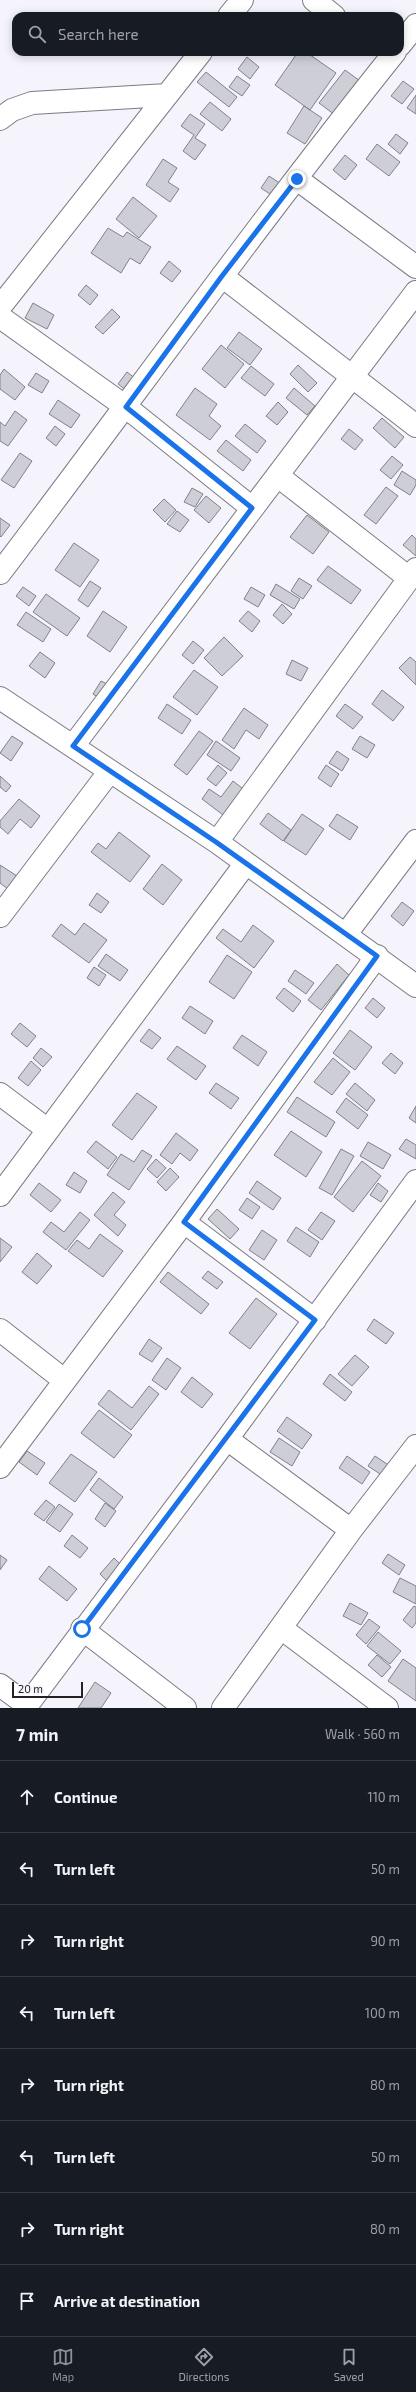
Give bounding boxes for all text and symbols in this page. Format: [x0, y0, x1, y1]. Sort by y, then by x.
search box [12, 12, 404, 56]
icon: search [26, 23, 48, 45]
text: Search here [58, 25, 139, 43]
route end [288, 170, 306, 188]
route start [73, 1620, 91, 1638]
scale bar [12, 1680, 83, 1699]
text: 20 m [18, 1682, 43, 1695]
text: 7 min [16, 1724, 59, 1744]
text: Walk · 560 m [325, 1726, 400, 1742]
icon: ahead [16, 1786, 38, 1808]
text: Continue [54, 1788, 117, 1806]
text: 110 m [368, 1789, 400, 1805]
icon: left [16, 1858, 38, 1880]
text: Turn left [54, 1860, 115, 1878]
text: 50 m [371, 1861, 400, 1877]
icon: right [16, 1930, 38, 1952]
text: Turn right [54, 1932, 124, 1950]
text: 90 m [370, 1933, 400, 1949]
icon: left [16, 2002, 38, 2024]
text: Turn left [54, 2004, 115, 2022]
text: 100 m [365, 2005, 400, 2021]
icon: right [16, 2074, 38, 2096]
text: Turn right [54, 2076, 124, 2094]
text: 80 m [370, 2077, 400, 2093]
icon: left [16, 2146, 38, 2168]
text: Turn left [54, 2148, 115, 2166]
text: 50 m [371, 2149, 400, 2165]
icon: right [16, 2218, 38, 2240]
text: Turn right [54, 2220, 124, 2238]
text: 80 m [370, 2221, 400, 2237]
icon: arrive [16, 2290, 38, 2312]
text: Arrive at destination [54, 2292, 200, 2310]
tab: Map [52, 2346, 74, 2383]
tab: Directions [179, 2346, 229, 2383]
tab: Saved [334, 2346, 364, 2383]

